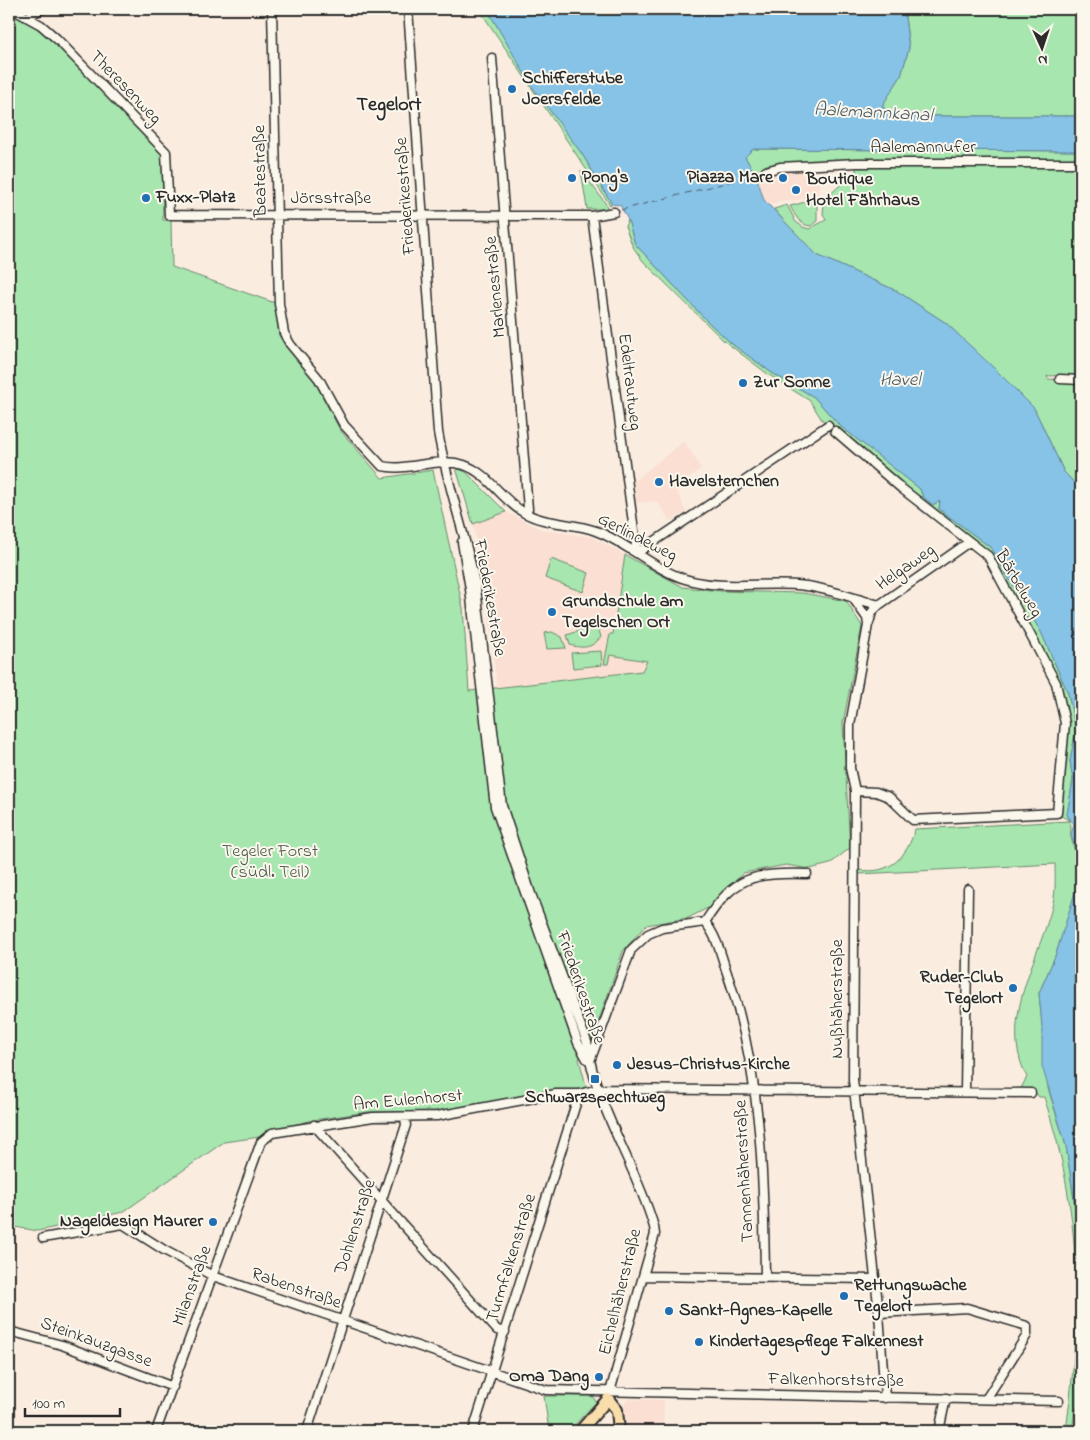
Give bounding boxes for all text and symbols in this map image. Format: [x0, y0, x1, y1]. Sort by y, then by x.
north arrow [1018, 22, 1068, 72]
street label: Theresenweg [82, 45, 167, 132]
text: N [1037, 49, 1048, 70]
place label: Schifferstube Joersfelde [522, 66, 624, 113]
marker: Schifferstube Joersfelde [506, 83, 518, 95]
district label: Tegelort [356, 91, 422, 121]
water label: Aalemannkanal [813, 96, 936, 130]
street label: Beatestraße [247, 124, 275, 218]
street label: Friederikestraße [389, 135, 423, 257]
street label: Aalemannufer [870, 135, 976, 161]
place label: Pong's [582, 165, 629, 192]
place label: Piazza Mare [687, 165, 774, 191]
place label: Boutique Hotel Fährhaus [805, 167, 920, 214]
marker: Pong's [566, 172, 578, 184]
marker: Piazza Mare [777, 172, 789, 184]
marker: Boutique Hotel Fährhaus [790, 184, 802, 196]
place label: Fuxx-Platz [155, 185, 236, 211]
street label: Jörsstraße [291, 186, 372, 212]
marker: Fuxx-Platz [140, 192, 152, 204]
street label: Marlenestraße [479, 234, 513, 339]
street label: Edeltrautweg [609, 332, 648, 432]
water label: Havel [880, 367, 923, 394]
place label: Zur Sonne [753, 370, 831, 396]
marker: Zur Sonne [737, 377, 749, 389]
place label: Havelsternchen [669, 469, 779, 495]
marker: Havelsternchen [653, 476, 665, 488]
street label: Gerlindeweg [592, 507, 681, 570]
street label: Friederikestraße [466, 537, 512, 659]
street label: Helgaweg [871, 538, 942, 599]
street label: Bärbelweg [986, 544, 1049, 624]
place label: Grundschule am Tegelschen Ort [562, 589, 683, 637]
marker: Grundschule am Tegelschen Ort [546, 606, 558, 618]
park label: Tegeler Forst (südl. Teil) [222, 839, 318, 886]
street label: Friederikestraße [548, 927, 612, 1049]
street label: Nußhäherstraße [825, 938, 851, 1059]
place label: Ruder-Club Tegelort [920, 965, 1004, 1013]
marker: Ruder-Club Tegelort [1007, 982, 1019, 994]
place label: Jesus-Christus-Kirche [627, 1052, 791, 1078]
marker: Jesus-Christus-Kirche [611, 1059, 623, 1071]
marker: Schwarzspechtweg [589, 1073, 601, 1085]
street label: Am Eulenhorst [352, 1083, 464, 1119]
place label: Schwarzspechtweg [525, 1085, 665, 1112]
street label: Tannenhäherstraße [728, 1098, 762, 1243]
street label: Dohlenstraße [328, 1175, 384, 1279]
street label: Turmfalkenstraße [480, 1190, 544, 1325]
place label: Nageldesign Maurer [60, 1209, 203, 1236]
marker: Nageldesign Maurer [207, 1216, 219, 1228]
street label: Eichelhäherstraße [593, 1225, 650, 1358]
street label: Milanstraße [166, 1241, 220, 1330]
street label: Rabenstraße [247, 1261, 346, 1317]
place label: Rettungswache Tegelort [854, 1273, 968, 1321]
marker: Rettungswache Tegelort [838, 1290, 850, 1302]
place label: Sankt-Agnes-Kapelle [679, 1298, 833, 1325]
marker: Sankt-Agnes-Kapelle [663, 1305, 675, 1317]
street label: Steinkauzgasse [36, 1311, 156, 1377]
place label: Kindertagespflege Falkennest [709, 1329, 925, 1356]
marker: Kindertagespflege Falkennest [693, 1336, 705, 1348]
place label: Oma Dang [509, 1364, 589, 1391]
street label: Falkenhorststraße [767, 1367, 905, 1395]
marker: Oma Dang [593, 1371, 605, 1383]
scale bar [25, 1385, 120, 1417]
text: 100 m [32, 1393, 65, 1415]

